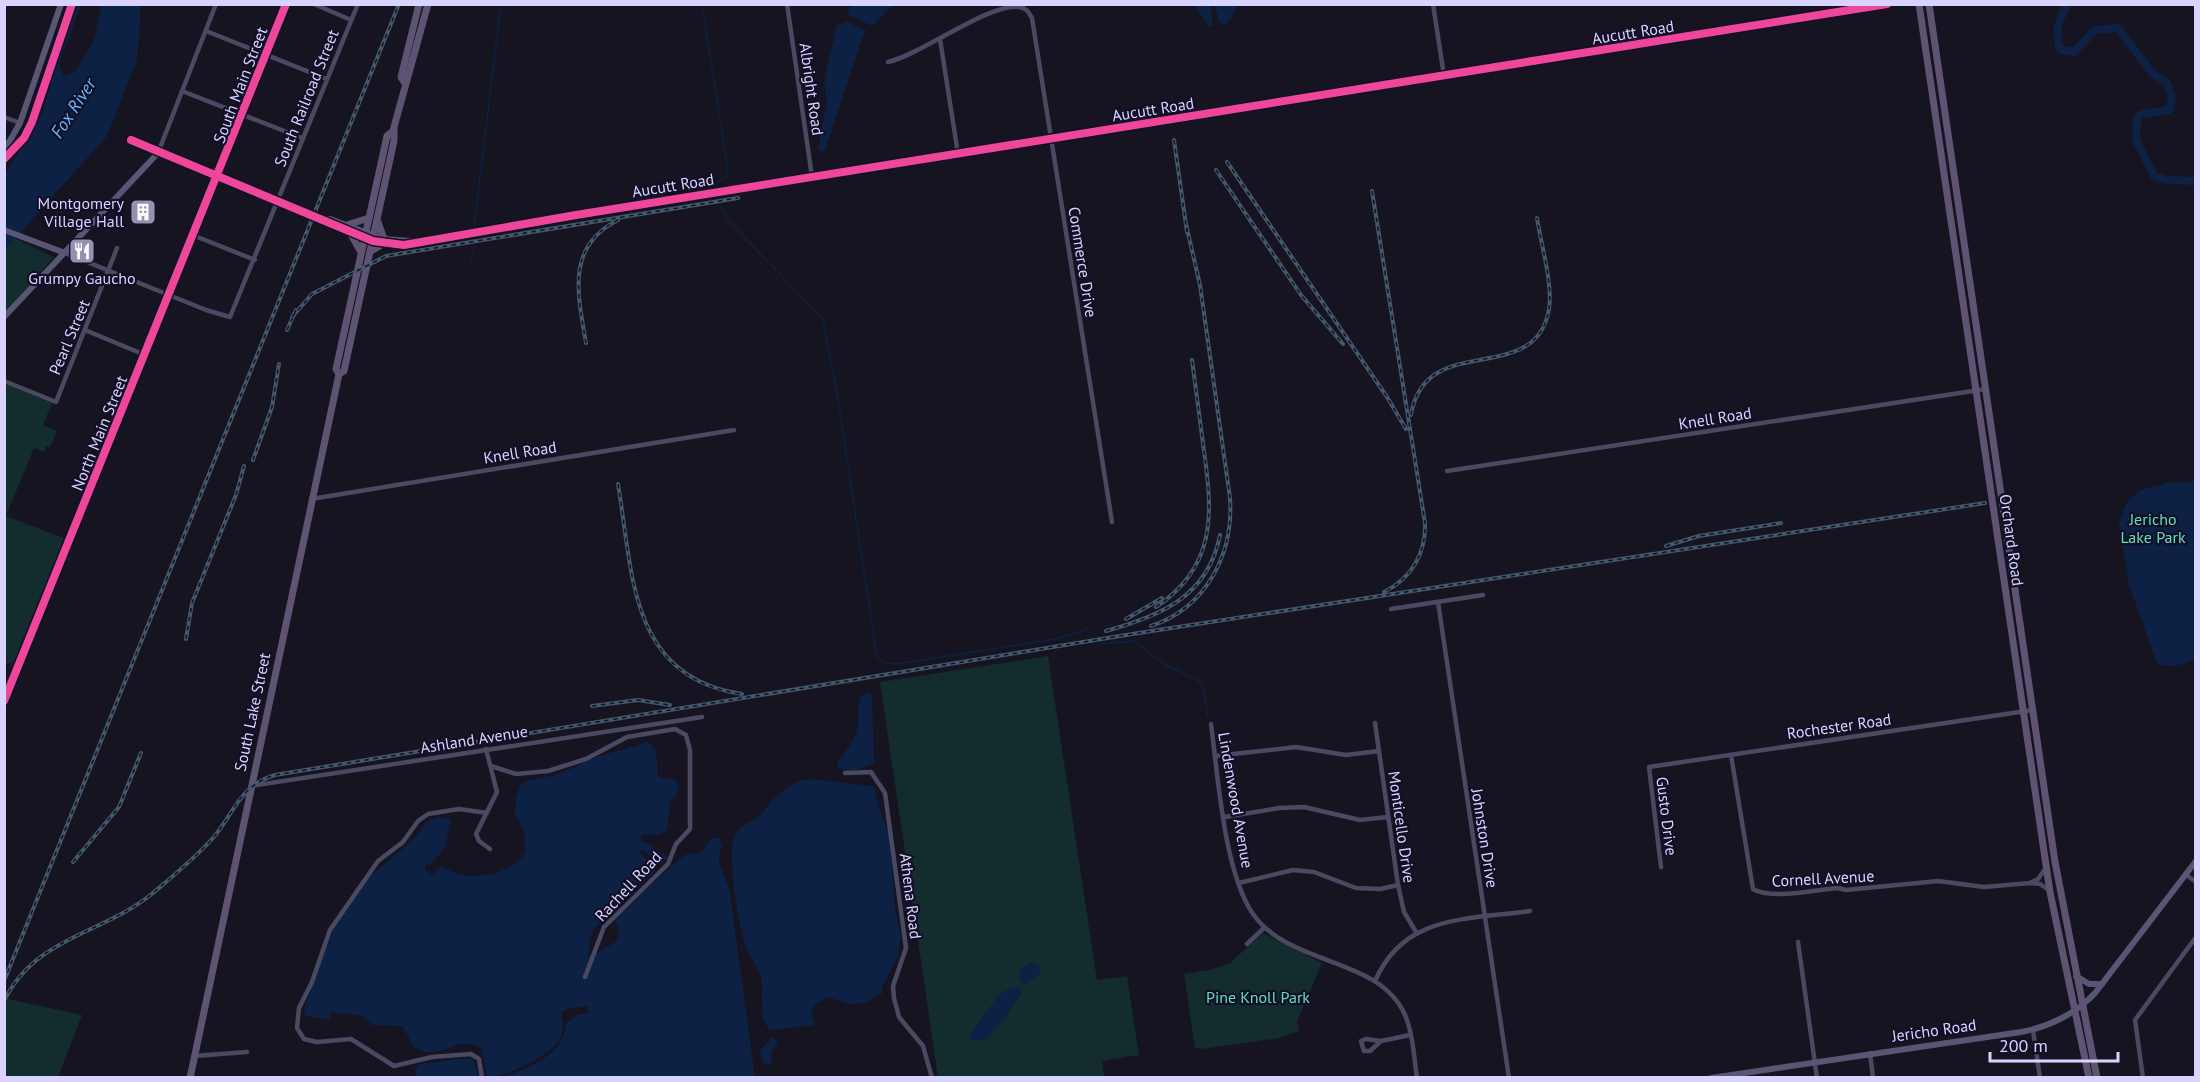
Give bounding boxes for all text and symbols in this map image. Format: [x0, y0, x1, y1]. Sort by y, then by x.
street label: Aucutt Road [1591, 16, 1675, 48]
street label: South Main Street [209, 24, 272, 146]
street label: South Railroad Street [269, 26, 343, 169]
street label: Albright Road [796, 41, 828, 137]
water label: Fox River [45, 73, 101, 142]
street label: Aucutt Road [1111, 93, 1195, 125]
street label: Aucutt Road [631, 169, 715, 201]
place label: Montgomery Village Hall [38, 193, 125, 231]
building icon: Montgomery Village Hall [128, 197, 158, 227]
street label: Commerce Drive [1064, 205, 1102, 319]
restaurant icon: Grumpy Gaucho [67, 236, 97, 266]
place label: Grumpy Gaucho [28, 268, 136, 288]
street label: Pearl Street [44, 296, 94, 378]
street label: North Main Street [67, 372, 131, 494]
street label: Knell Road [1677, 402, 1753, 434]
street label: Knell Road [482, 436, 558, 468]
street label: Orchard Road [1996, 493, 2028, 587]
park label: Jericho Lake Park [2120, 509, 2186, 547]
street label: South Lake Street [230, 650, 274, 773]
street label: Rochester Road [1786, 709, 1892, 743]
street label: Ashland Avenue [419, 721, 529, 757]
street label: Lindenwood Avenue [1214, 730, 1258, 870]
street label: Monticello Drive [1384, 770, 1420, 884]
street label: Gusto Drive [1652, 776, 1682, 856]
street label: Johnston Drive [1467, 786, 1503, 889]
street label: Rachell Road [590, 847, 666, 925]
street label: Athena Road [896, 852, 926, 940]
street label: Cornell Avenue [1771, 865, 1875, 891]
park label: Pine Knoll Park [1206, 987, 1310, 1007]
street label: Jericho Road [1889, 1014, 1978, 1046]
scale bar [1990, 1025, 2118, 1063]
text: 200 m [1999, 1034, 2048, 1057]

